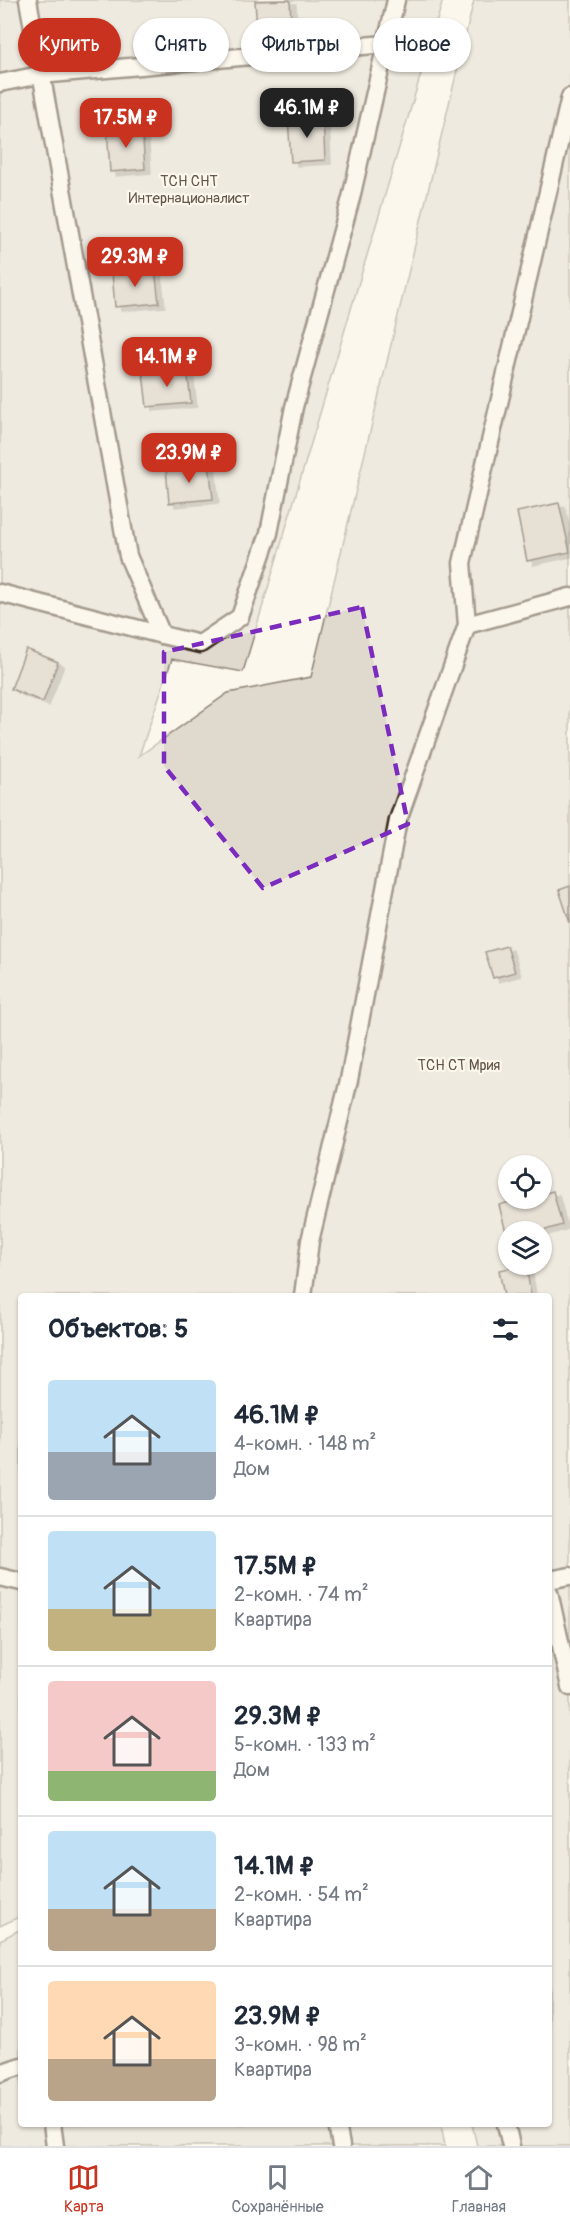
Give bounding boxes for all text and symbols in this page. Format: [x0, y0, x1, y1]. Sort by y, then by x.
chip: Купить [18, 18, 121, 72]
chip: Снять [133, 18, 229, 72]
chip: Фильтры [241, 18, 361, 72]
chip: Новое [373, 18, 471, 72]
pin: 46.1M ₽ [252, 88, 362, 139]
text: 46.1M ₽ [274, 95, 340, 120]
pin: 17.5M ₽ [71, 98, 181, 149]
text: 17.5M ₽ [94, 105, 158, 130]
park label: ТСН СНТ Интернационалист [129, 172, 250, 208]
pin: 29.3M ₽ [80, 237, 190, 288]
text: 29.3M ₽ [101, 244, 169, 269]
pin: 14.1M ₽ [112, 337, 222, 388]
text: 14.1M ₽ [136, 344, 198, 369]
pin: 23.9M ₽ [134, 433, 244, 484]
text: 23.9M ₽ [155, 440, 223, 465]
park label: ТСН СТ Мрия [418, 1056, 500, 1075]
map controls [498, 1155, 552, 1275]
button: locate [498, 1155, 552, 1209]
button: layers [498, 1221, 552, 1275]
text: Объектов: 5 [48, 1313, 188, 1345]
icon: filters [489, 1313, 522, 1346]
text: 46.1M ₽ [234, 1399, 320, 1431]
icon: home [96, 1404, 168, 1476]
text: 4-комн. · 148 m² [234, 1431, 376, 1456]
text: Дом [234, 1456, 270, 1481]
text: 17.5M ₽ [234, 1550, 318, 1582]
icon: home [96, 1555, 168, 1627]
text: 2-комн. · 74 m² [234, 1582, 369, 1607]
text: Квартира [234, 1607, 312, 1632]
text: 29.3M ₽ [234, 1700, 322, 1732]
icon: home [96, 1705, 168, 1777]
text: 5-комн. · 133 m² [234, 1732, 376, 1757]
text: Дом [234, 1757, 270, 1782]
text: 14.1M ₽ [234, 1850, 315, 1882]
icon: home [96, 1855, 168, 1927]
text: 2-комн. · 54 m² [234, 1882, 369, 1907]
text: Квартира [234, 1907, 312, 1932]
text: 23.9M ₽ [234, 2000, 321, 2032]
icon: home [96, 2005, 168, 2077]
text: 3-комн. · 98 m² [234, 2032, 367, 2057]
text: Квартира [234, 2057, 312, 2082]
tab: Карта [64, 2161, 104, 2217]
tab: Сохранённые [232, 2161, 324, 2217]
tab: Главная [452, 2161, 506, 2217]

